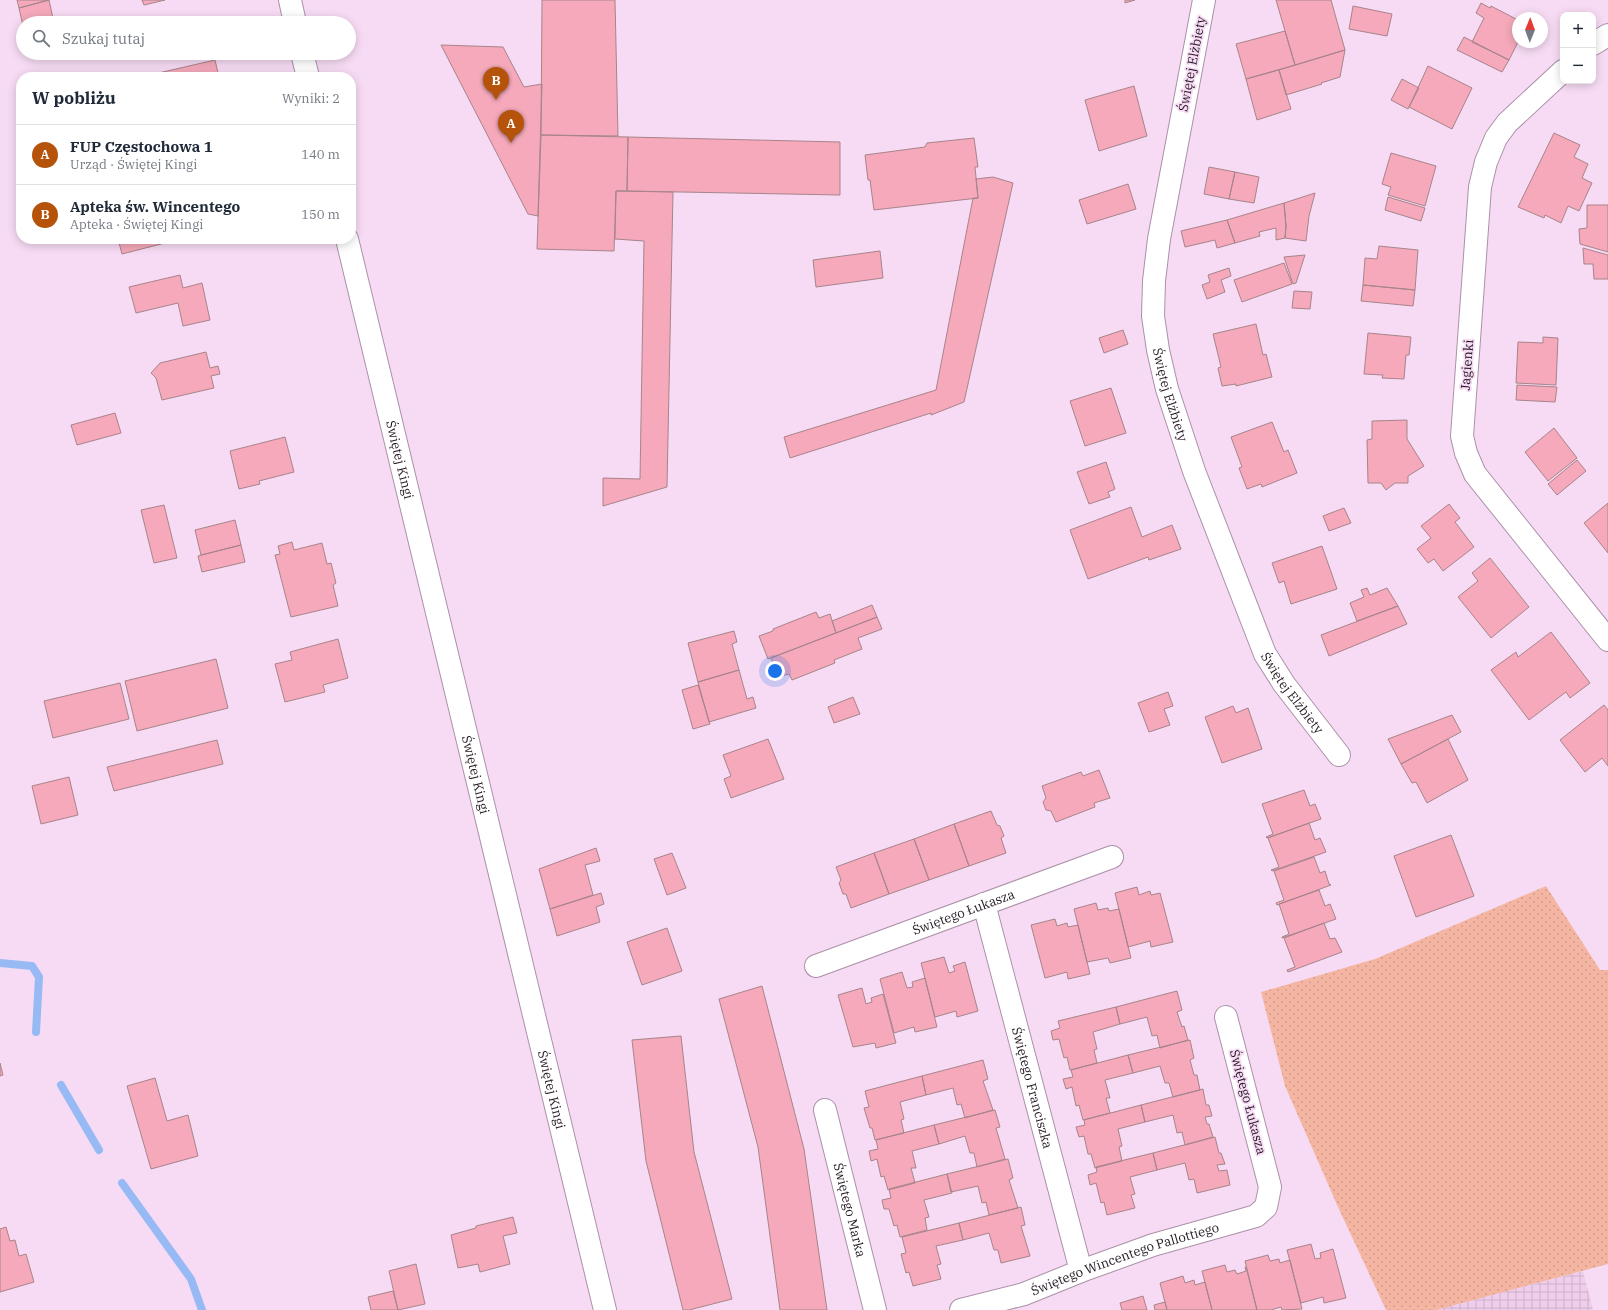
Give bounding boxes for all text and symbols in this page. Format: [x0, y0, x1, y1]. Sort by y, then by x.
north arrow [1512, 12, 1548, 48]
map controls [1560, 12, 1596, 84]
button: + [1560, 12, 1596, 48]
street label: Świętej Elżbiety [1174, 15, 1210, 113]
search box [16, 16, 356, 60]
icon: search [30, 27, 52, 49]
text: Szukaj tutaj [62, 29, 145, 48]
button: − [1560, 48, 1596, 84]
pin: B [483, 67, 509, 100]
text: W pobliżu [32, 87, 116, 109]
text: Wyniki: 2 [282, 90, 340, 107]
pin: A [498, 110, 524, 143]
text: FUP Częstochowa 1 [70, 137, 213, 156]
text: A [40, 146, 50, 163]
text: 140 m [301, 146, 340, 163]
text: Urząd · Świętej Kingi [70, 156, 197, 173]
text: Apteka św. Wincentego [70, 197, 240, 216]
text: B [40, 206, 50, 223]
text: 150 m [301, 206, 340, 223]
text: Apteka · Świętej Kingi [70, 216, 203, 233]
street label: Jagienki [1457, 339, 1477, 391]
street label: Świętej Elżbiety [1149, 346, 1192, 443]
street label: Świętej Kingi [383, 419, 418, 501]
street label: Świętej Elżbiety [1257, 649, 1328, 737]
your location [765, 661, 785, 681]
street label: Świętej Kingi [458, 734, 494, 816]
street label: Świętego Łukasza [910, 885, 1017, 938]
street label: Świętego Franciszka [1008, 1025, 1057, 1150]
street label: Świętego Łukasza [1226, 1048, 1270, 1156]
street label: Świętej Kingi [534, 1049, 570, 1131]
street label: Świętego Marka [830, 1161, 870, 1259]
street label: Świętego Wincentego Pallottiego [1028, 1218, 1221, 1299]

